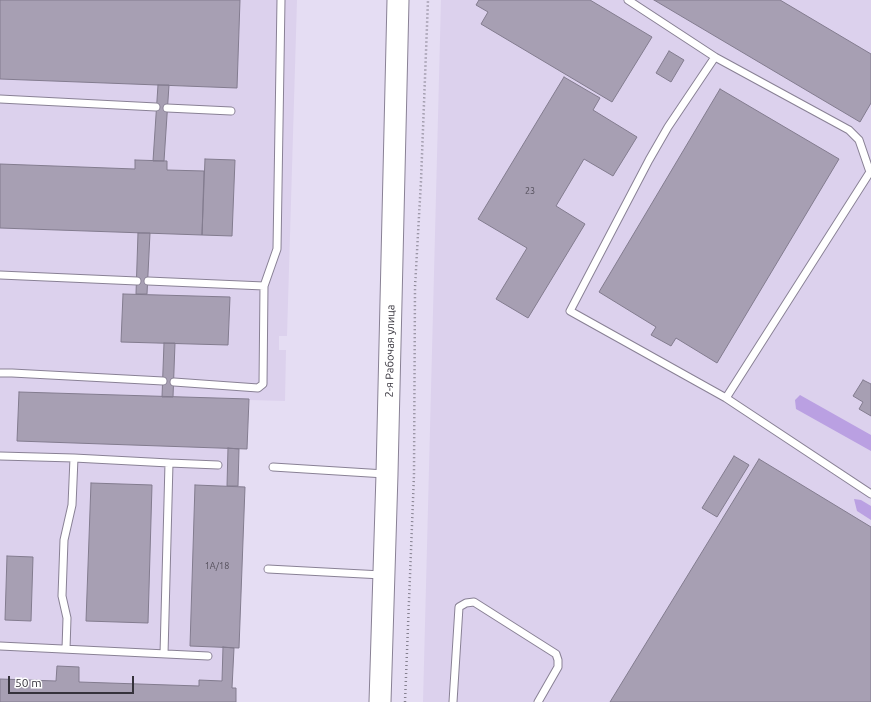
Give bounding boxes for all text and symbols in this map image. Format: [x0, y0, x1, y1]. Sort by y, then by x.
house number: 23 [525, 186, 535, 196]
street label: 2-я Рабочая улица [383, 304, 397, 398]
house number: 1А/18 [205, 561, 229, 571]
scale bar [10, 668, 136, 694]
text: 50 m [15, 676, 42, 689]

